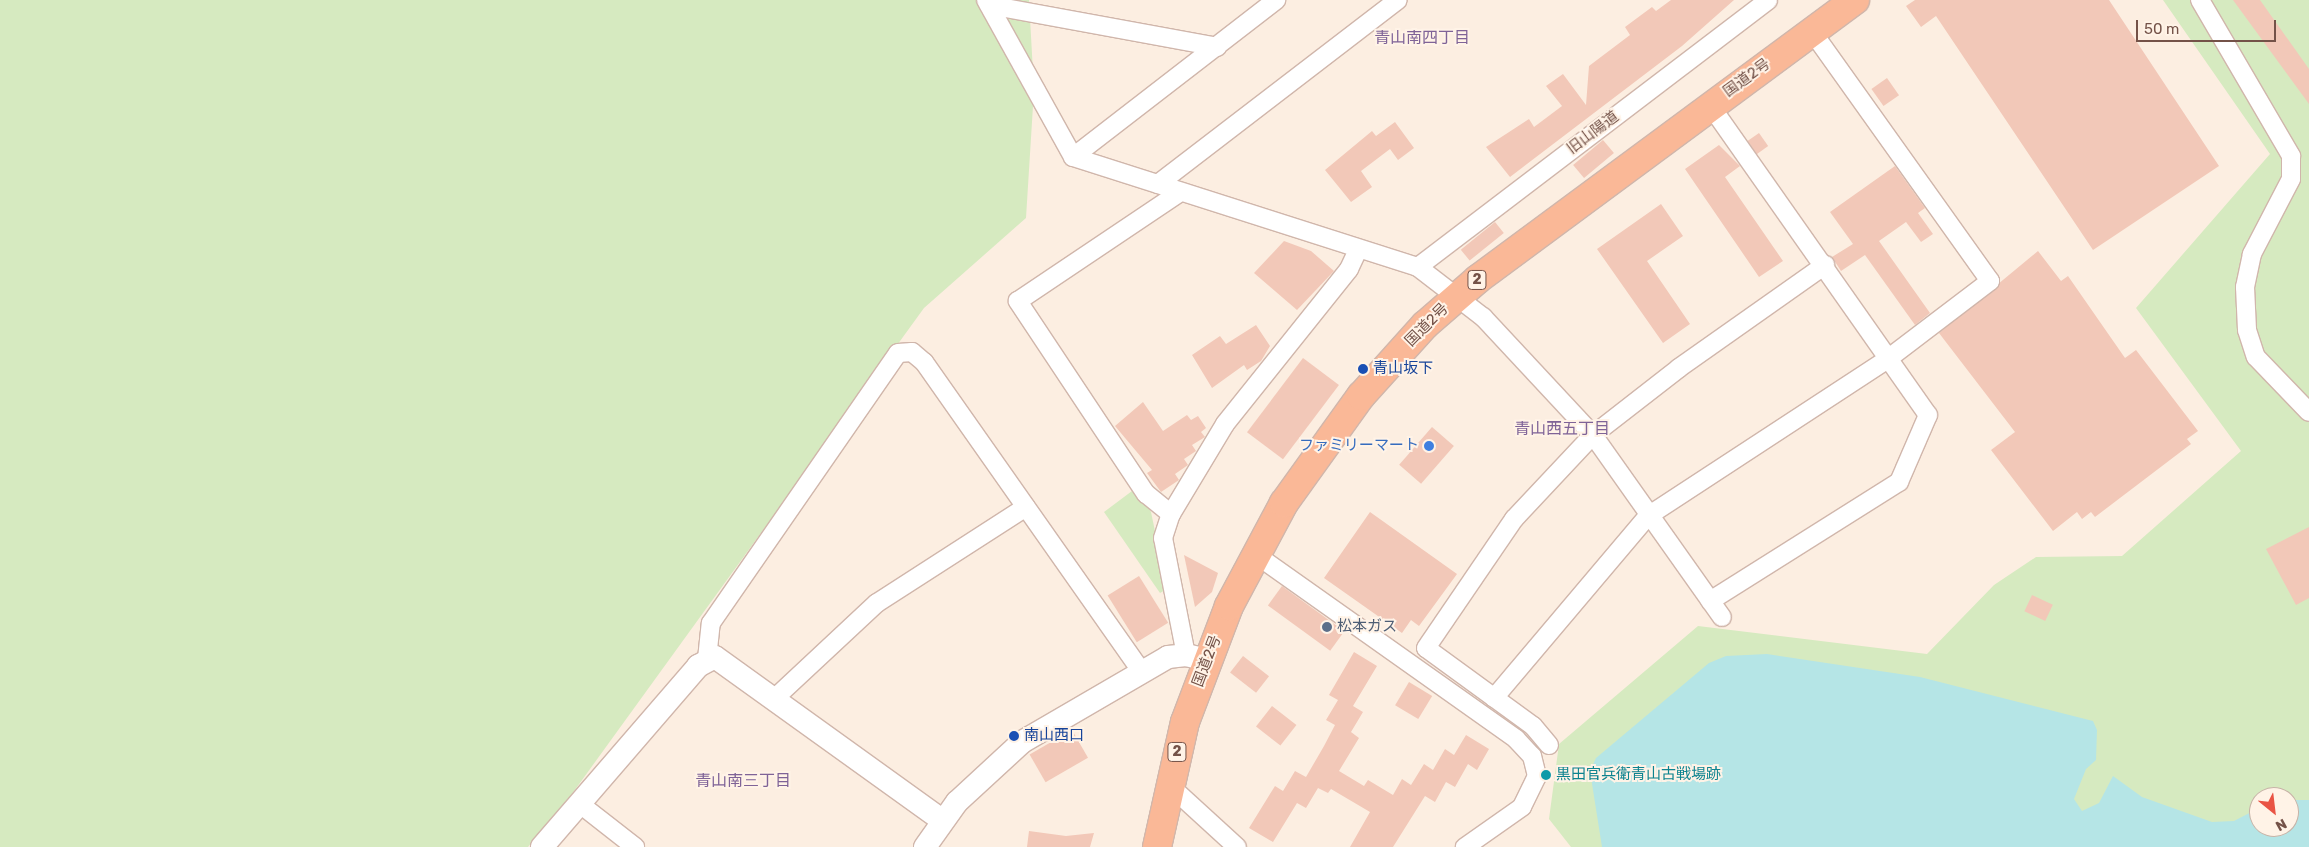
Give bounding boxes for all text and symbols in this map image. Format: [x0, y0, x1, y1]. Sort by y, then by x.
scale bar [2139, 10, 2279, 42]
text: 50 m [2144, 20, 2179, 38]
district label: 青山南四丁目 [1374, 28, 1470, 48]
street label: 国道2号 [1720, 55, 1774, 101]
street label: 旧山陽道 [1564, 108, 1622, 158]
road number: 2 [1467, 268, 1487, 292]
street label: 国道2号 [1402, 300, 1452, 350]
place label: 青山坂下 [1373, 360, 1433, 378]
marker: 青山坂下 [1357, 363, 1369, 375]
district label: 青山西五丁目 [1514, 419, 1610, 439]
place label: ファミリーマート [1299, 437, 1419, 455]
marker: ファミリーマート [1423, 440, 1435, 452]
place label: 松本ガス [1337, 618, 1397, 636]
marker: 松本ガス [1321, 621, 1333, 633]
street label: 国道2号 [1189, 633, 1225, 689]
place label: 南山西口 [1024, 727, 1084, 745]
marker: 南山西口 [1008, 730, 1020, 742]
road number: 2 [1167, 740, 1187, 764]
place label: 黒田官兵衛青山古戦場跡 [1556, 766, 1721, 784]
marker: 黒田官兵衛青山古戦場跡 [1540, 769, 1552, 781]
district label: 青山南三丁目 [695, 771, 791, 791]
north arrow [2249, 787, 2299, 837]
text: N [2273, 815, 2290, 835]

